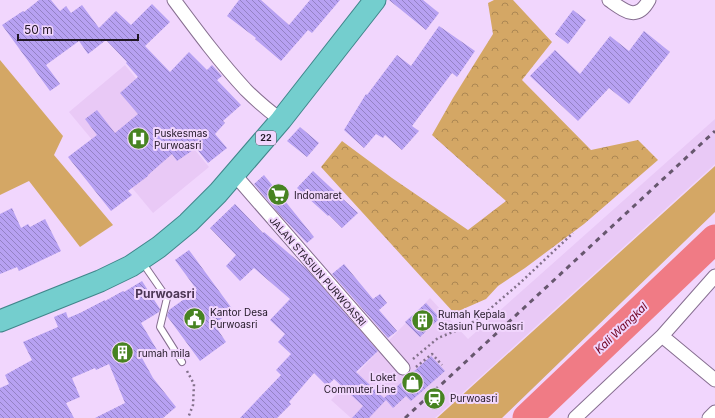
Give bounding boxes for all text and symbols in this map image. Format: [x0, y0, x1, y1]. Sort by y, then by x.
scale bar [18, 16, 138, 42]
text: 50 m [24, 22, 53, 37]
hospital icon: Puskesmas Purwoasri [126, 126, 152, 152]
place label: Puskesmas Purwoasri [154, 127, 208, 151]
road number: 22 [256, 131, 276, 145]
supermarket icon: Indomaret [266, 182, 292, 208]
place label: Indomaret [294, 189, 343, 201]
street label: JALAN STASIUN PURWOASRI [267, 214, 369, 328]
district label: Purwoasri [135, 286, 195, 301]
water label: Kali Wangkal [592, 299, 650, 357]
public building icon: Kantor Desa Purwoasri [182, 305, 208, 331]
place label: Kantor Desa Purwoasri [210, 306, 268, 330]
building icon: Rumah Kepala Stasiun Purwoasri [410, 307, 436, 333]
place label: Rumah Kepala Stasiun Purwoasri [438, 308, 523, 332]
building icon: rumah mila [109, 340, 135, 366]
place label: rumah mila [138, 347, 190, 359]
shop icon: Loket Commuter Line [399, 370, 425, 396]
place label: Loket Commuter Line [324, 371, 397, 395]
station icon: Purwoasri [421, 385, 447, 411]
place label: Purwoasri [450, 392, 497, 404]

